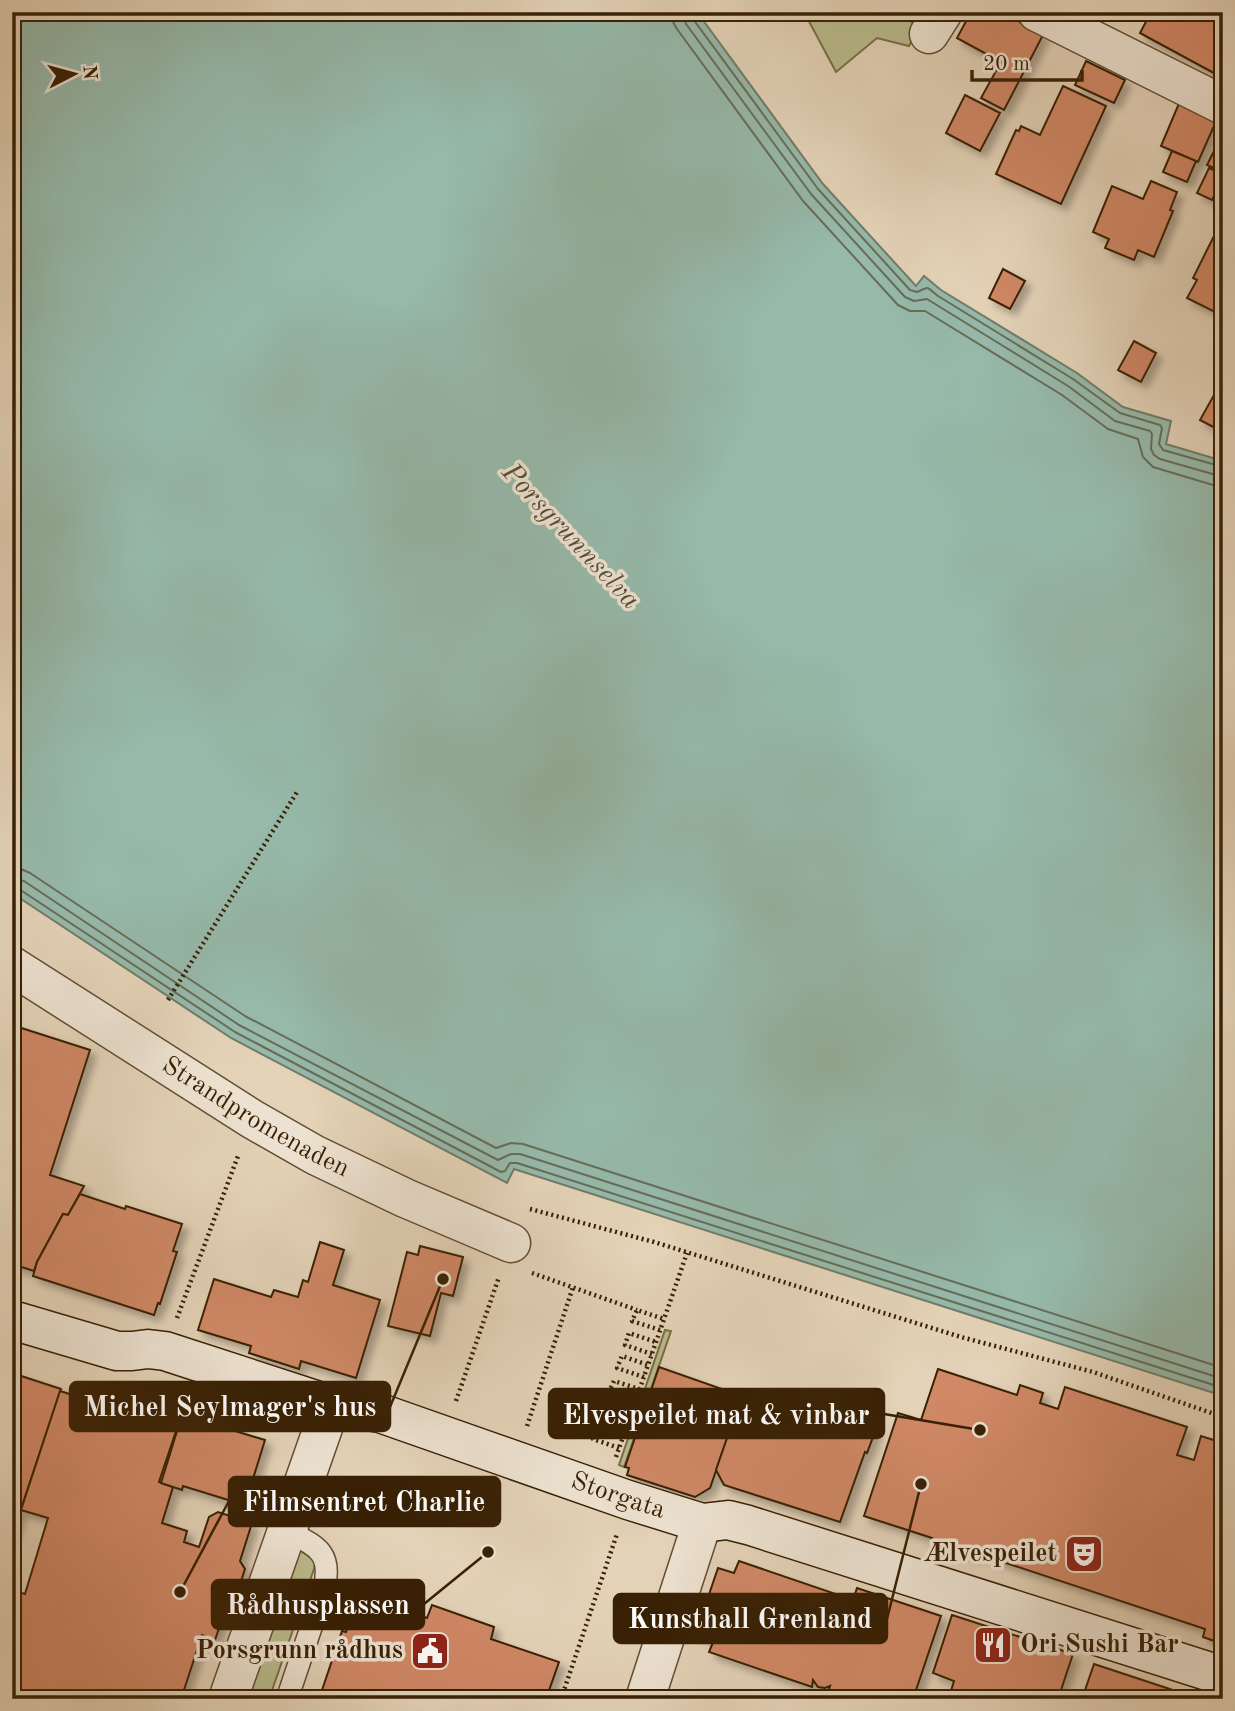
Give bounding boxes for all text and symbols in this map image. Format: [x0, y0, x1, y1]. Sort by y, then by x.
north arrow [38, 38, 108, 108]
scale bar [972, 38, 1083, 82]
text: 20 m [983, 54, 1030, 75]
text: N [78, 64, 99, 81]
water label: Porsgrunnselva [495, 458, 644, 615]
street label: Strandpromenaden [157, 1052, 353, 1182]
callout: Michel Seylmager's hus [70, 1382, 390, 1431]
callout: Elvespeilet mat & vinbar [549, 1389, 884, 1438]
text: Michel Seylmager's hus [84, 1395, 376, 1423]
text: Elvespeilet mat & vinbar [562, 1403, 870, 1431]
street label: Storgata [567, 1468, 668, 1524]
callout: Filmsentret Charlie [229, 1477, 500, 1526]
text: Filmsentret Charlie [242, 1490, 486, 1518]
theatre icon: Ælvespeilet [1063, 1533, 1105, 1575]
place label: Ælvespeilet [923, 1541, 1057, 1567]
callout: Rådhusplassen [212, 1580, 424, 1629]
text: Rådhusplassen [226, 1593, 410, 1621]
callout: Kunsthall Grenland [614, 1594, 887, 1643]
text: Kunsthall Grenland [628, 1607, 872, 1635]
restaurant icon: Ori Sushi Bar [972, 1624, 1014, 1666]
public building icon: Porsgrunn rådhus [409, 1630, 451, 1672]
place label: Ori Sushi Bar [1020, 1632, 1179, 1658]
place label: Porsgrunn rådhus [196, 1638, 403, 1664]

